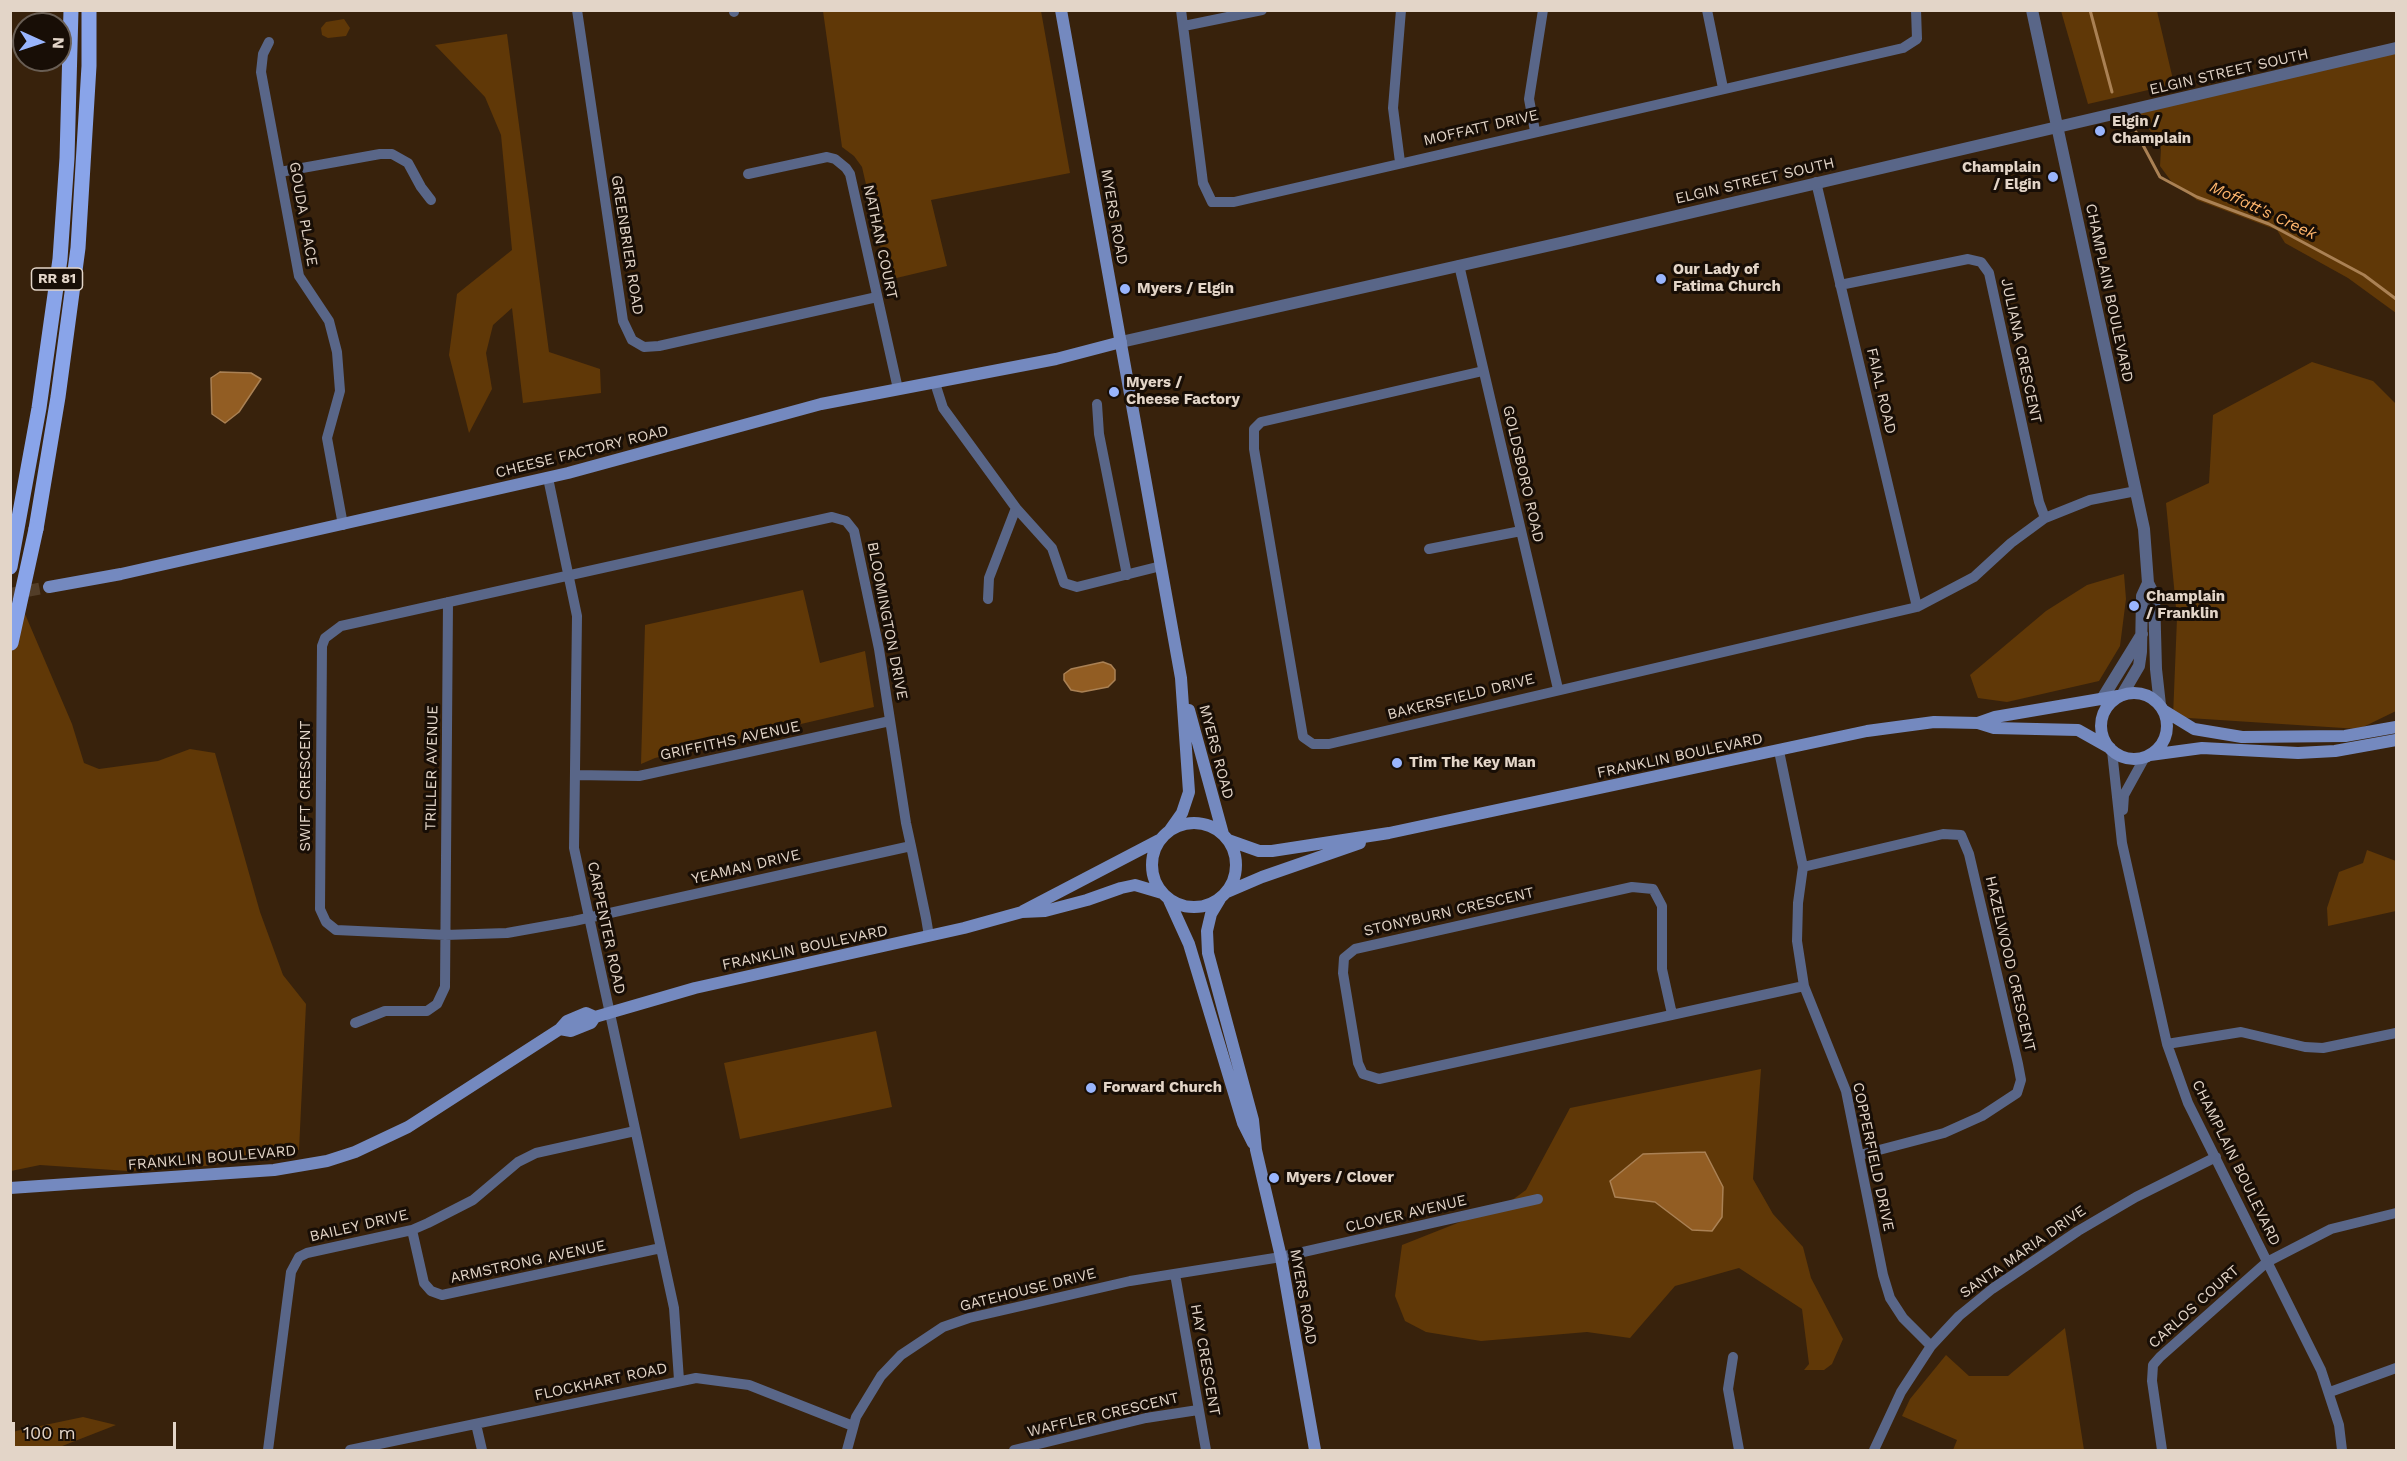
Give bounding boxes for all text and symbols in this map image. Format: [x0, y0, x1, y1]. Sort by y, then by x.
north arrow [12, 12, 72, 72]
text: N [49, 36, 68, 49]
street label: ELGIN STREET SOUTH [2148, 45, 2310, 99]
street label: MOFFATT DRIVE [1422, 106, 1540, 150]
place label: Elgin / Champlain [2112, 113, 2191, 148]
marker: Elgin / Champlain [2093, 124, 2107, 138]
street label: ELGIN STREET SOUTH [1674, 154, 1836, 208]
place label: Champlain / Elgin [1962, 159, 2041, 194]
street label: GOUDA PLACE [285, 160, 321, 268]
street label: MYERS ROAD [1097, 168, 1131, 266]
marker: Champlain / Elgin [2046, 170, 2060, 184]
street label: GREENBRIER ROAD [607, 174, 647, 316]
water label: Moffatt's Creek [2206, 178, 2320, 244]
street label: NATHAN COURT [859, 183, 901, 301]
street label: CHAMPLAIN BOULEVARD [2081, 202, 2137, 384]
place label: Our Lady of Fatima Church [1673, 261, 1781, 296]
road number: RR 81 [32, 268, 82, 290]
marker: Our Lady of Fatima Church [1654, 272, 1668, 286]
street label: JULIANA CRESCENT [1997, 277, 2045, 425]
place label: Myers / Elgin [1137, 280, 1234, 298]
marker: Myers / Elgin [1118, 282, 1132, 296]
street label: FAIAL ROAD [1862, 346, 1900, 436]
place label: Myers / Cheese Factory [1126, 374, 1240, 409]
marker: Myers / Cheese Factory [1107, 385, 1121, 399]
street label: GOLDSBORO ROAD [1498, 404, 1548, 544]
street label: CHEESE FACTORY ROAD [494, 422, 670, 482]
street label: BLOOMINGTON DRIVE [863, 541, 911, 701]
place label: Champlain / Franklin [2146, 588, 2225, 623]
marker: Champlain / Franklin [2127, 599, 2141, 613]
street label: BAKERSFIELD DRIVE [1386, 670, 1536, 724]
street label: MYERS ROAD [1195, 703, 1237, 801]
street label: TRILLER AVENUE [422, 705, 442, 831]
street label: GRIFFITHS AVENUE [659, 717, 801, 765]
street label: SWIFT CRESCENT [297, 720, 315, 852]
street label: FRANKLIN BOULEVARD [1595, 730, 1765, 782]
place label: Tim The Key Man [1409, 754, 1536, 772]
marker: Tim The Key Man [1390, 756, 1404, 770]
street label: YEAMAN DRIVE [690, 846, 802, 888]
street label: CARPENTER ROAD [583, 860, 629, 996]
street label: HAZELWOOD CRESCENT [1981, 874, 2039, 1054]
street label: STONYBURN CRESCENT [1362, 884, 1536, 940]
street label: FRANKLIN BOULEVARD [720, 922, 890, 974]
street label: CHAMPLAIN BOULEVARD [2188, 1077, 2284, 1249]
place label: Forward Church [1103, 1079, 1222, 1097]
marker: Forward Church [1084, 1081, 1098, 1095]
street label: COPPERFIELD DRIVE [1848, 1081, 1898, 1233]
street label: FRANKLIN BOULEVARD [127, 1142, 297, 1174]
place label: Myers / Clover [1286, 1169, 1394, 1187]
marker: Myers / Clover [1267, 1171, 1281, 1185]
street label: CLOVER AVENUE [1344, 1191, 1468, 1237]
street label: SANTA MARIA DRIVE [1956, 1202, 2090, 1302]
street label: BAILEY DRIVE [308, 1206, 410, 1246]
street label: ARMSTRONG AVENUE [449, 1237, 607, 1287]
street label: MYERS ROAD [1286, 1248, 1320, 1346]
street label: CARLOS COURT [2145, 1262, 2243, 1352]
street label: GATEHOUSE DRIVE [958, 1264, 1098, 1316]
street label: HAY CRESCENT [1186, 1303, 1224, 1417]
street label: FLOCKHART ROAD [533, 1359, 669, 1405]
street label: WAFFLER CRESCENT [1025, 1389, 1181, 1441]
scale bar [15, 1410, 178, 1448]
text: 100 m [23, 1422, 76, 1443]

